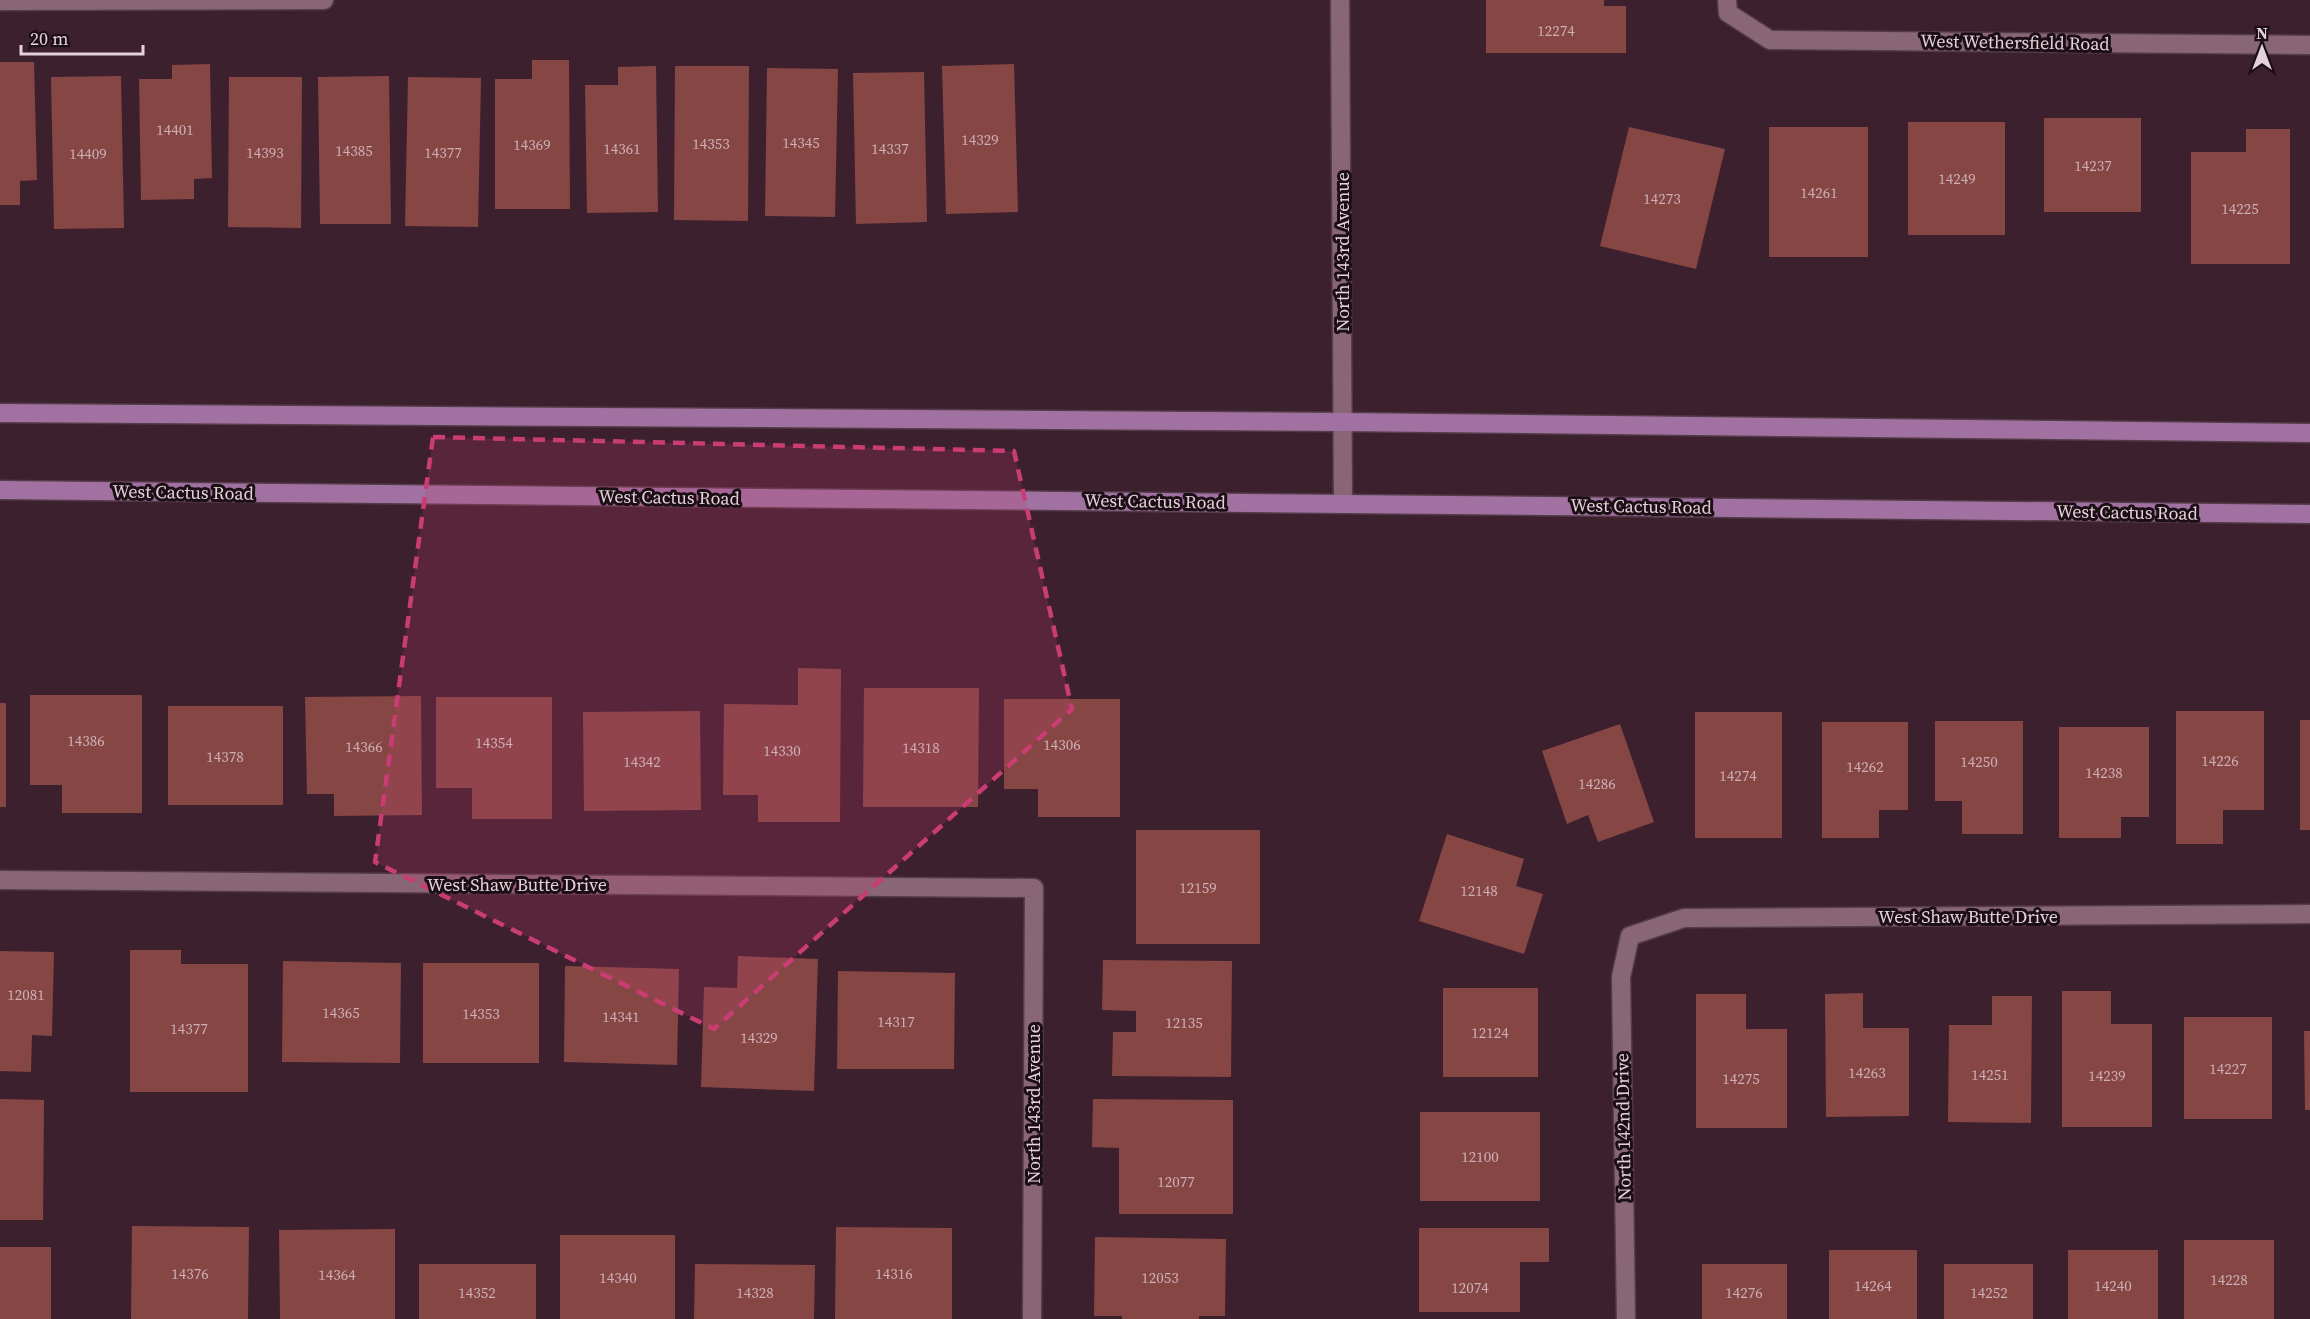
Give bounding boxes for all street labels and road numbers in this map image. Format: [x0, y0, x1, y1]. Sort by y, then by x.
street label: West Wethersfield Road [1920, 28, 2110, 56]
street label: North 143rd Avenue [1330, 172, 1355, 332]
street label: West Cactus Road [112, 478, 254, 506]
street label: West Cactus Road [598, 483, 740, 511]
street label: West Cactus Road [1084, 487, 1226, 515]
street label: West Cactus Road [1570, 492, 1712, 520]
street label: West Cactus Road [2056, 498, 2198, 526]
street label: West Shaw Butte Drive [427, 872, 607, 897]
street label: West Shaw Butte Drive [1878, 904, 2058, 929]
street label: North 143rd Avenue [1021, 1024, 1046, 1184]
street label: North 142nd Drive [1609, 1053, 1637, 1201]

